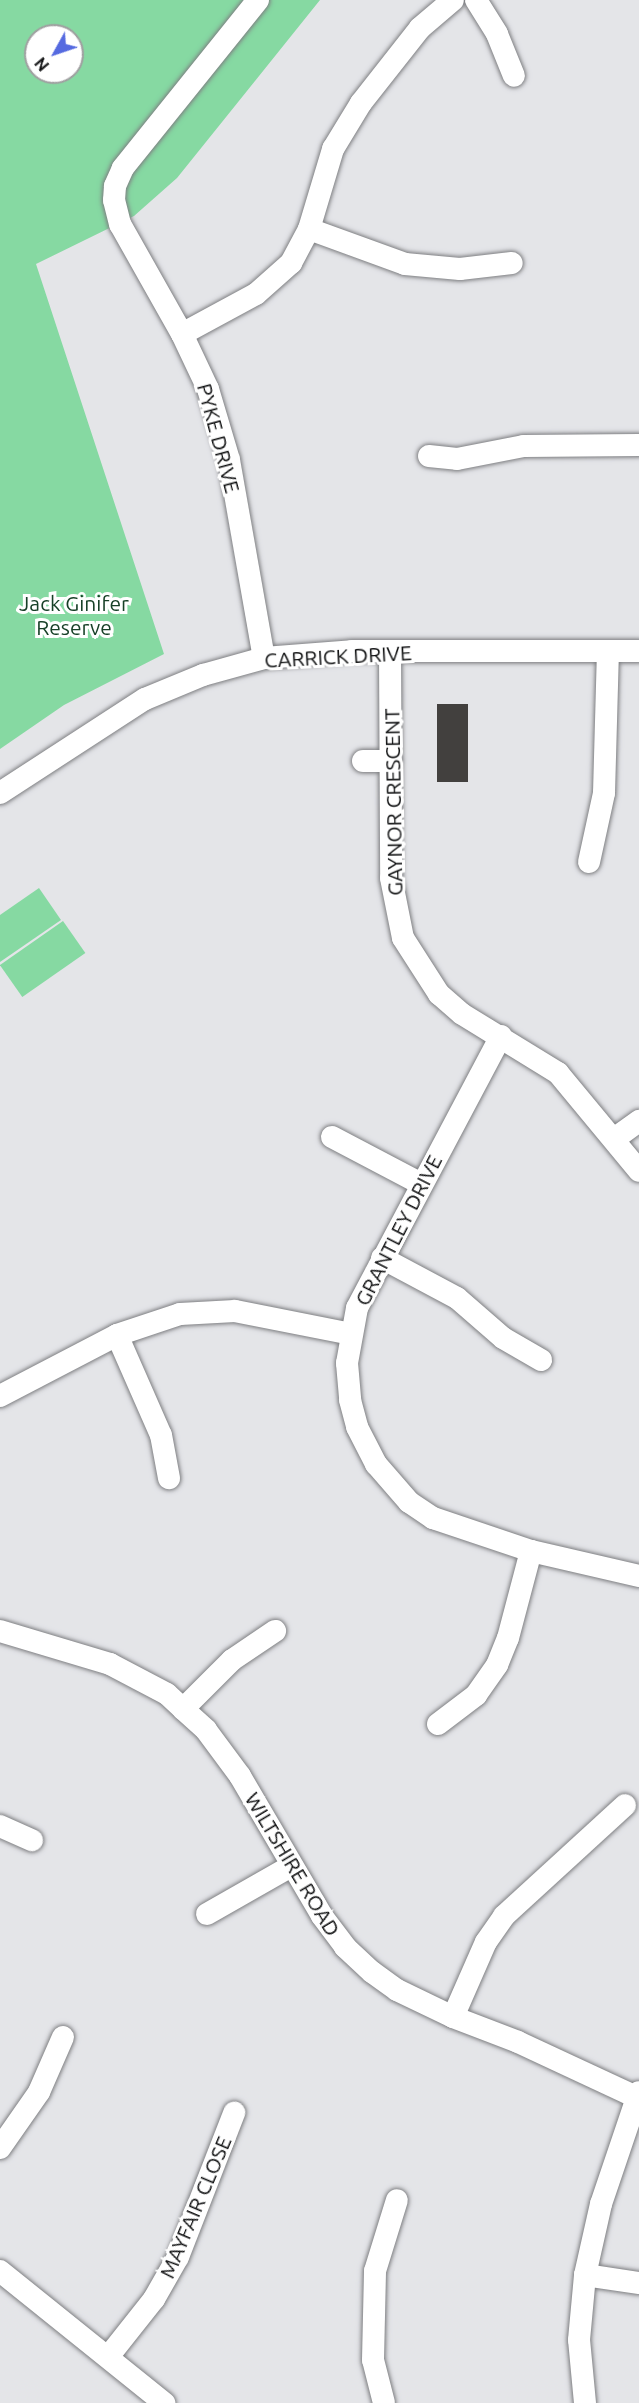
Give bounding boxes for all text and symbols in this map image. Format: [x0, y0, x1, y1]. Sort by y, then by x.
north arrow [24, 24, 84, 84]
text: N [31, 54, 52, 75]
street label: PYKE DRIVE [192, 380, 246, 496]
park label: Jack Ginifer Reserve [19, 590, 129, 640]
street label: CARRICK DRIVE [264, 640, 412, 672]
street label: GAYNOR CRESCENT [379, 708, 407, 896]
street label: GRANTLEY DRIVE [349, 1150, 447, 1310]
street label: WILTSHIRE ROAD [240, 1787, 346, 1941]
street label: MAYFAIR CLOSE [154, 2132, 236, 2282]

